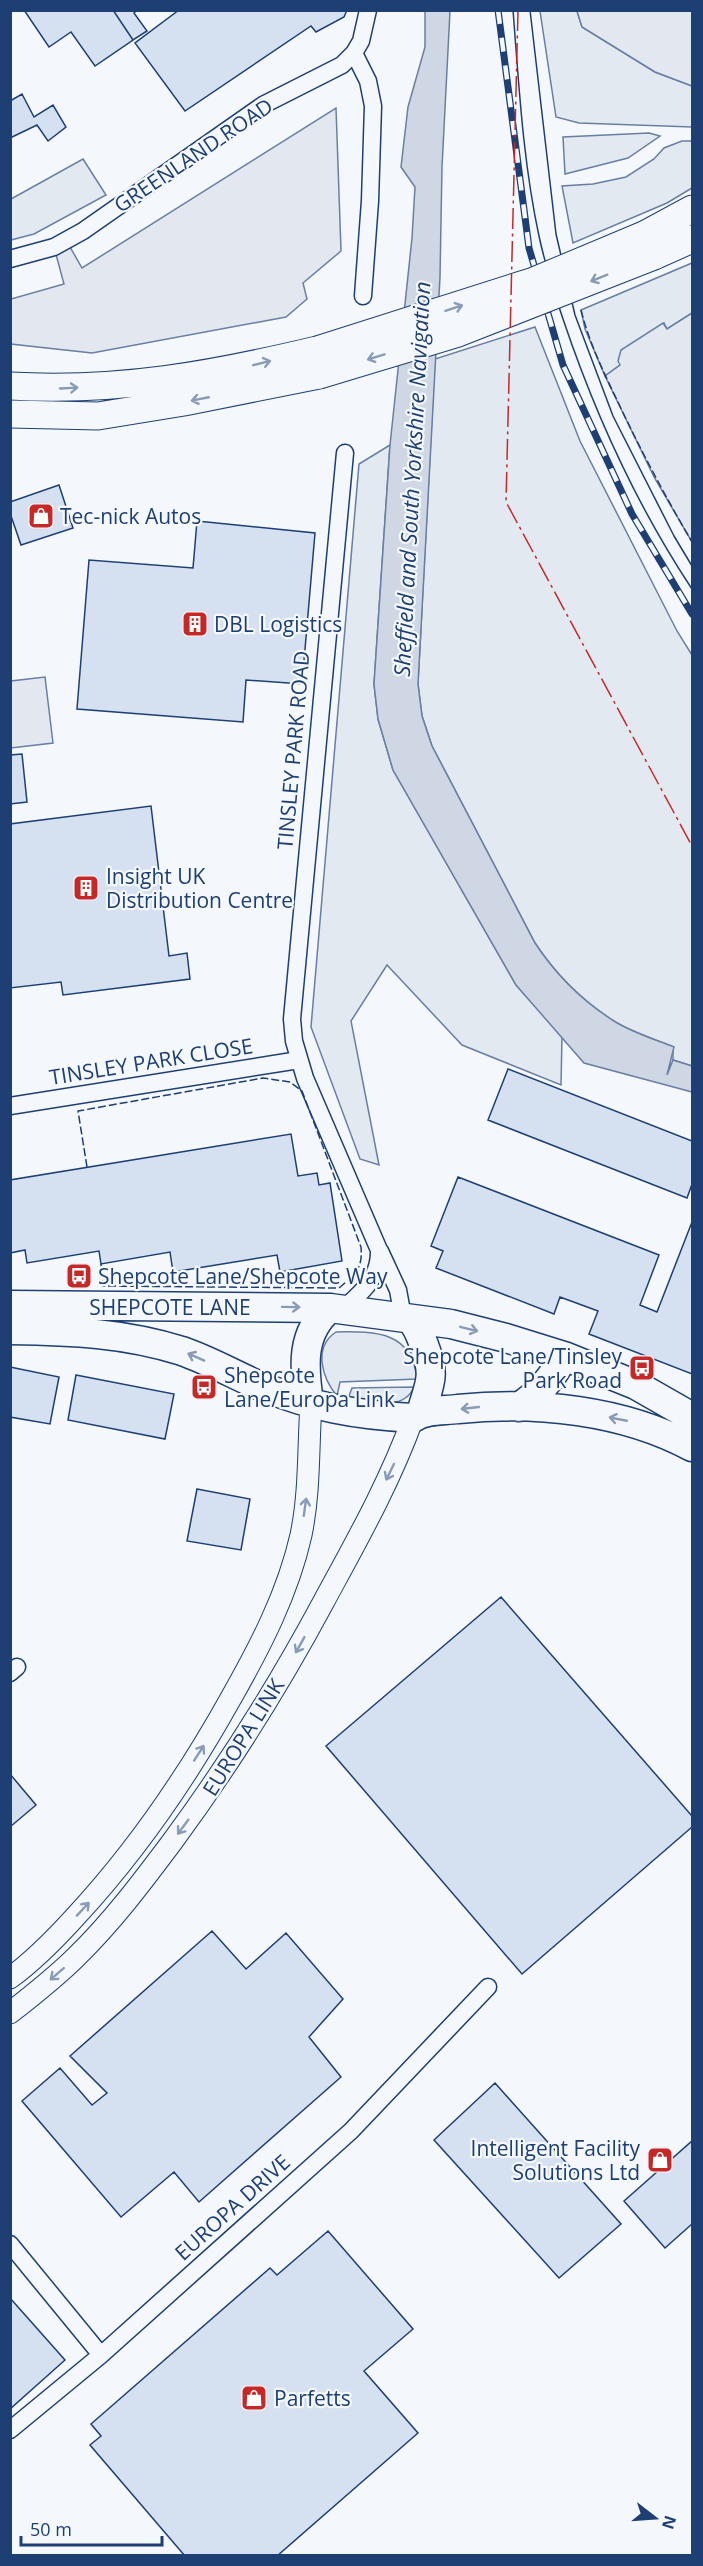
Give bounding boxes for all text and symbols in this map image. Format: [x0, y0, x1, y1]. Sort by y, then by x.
street label: GREENLAND ROAD [108, 91, 278, 219]
one-way arrow [591, 273, 609, 284]
water label: Sheffield and South Yorkshire Navigation [386, 281, 436, 677]
one-way arrow [444, 302, 463, 313]
one-way arrow [367, 352, 386, 363]
one-way arrow [252, 357, 271, 369]
one-way arrow [58, 382, 78, 393]
one-way arrow [191, 394, 210, 405]
shop icon: Tec-nick Autos [26, 501, 56, 531]
place label: Tec-nick Autos [60, 502, 201, 530]
building icon: DBL Logistics [180, 609, 210, 639]
place label: DBL Logistics [214, 610, 342, 638]
street label: TINSLEY PARK ROAD [270, 649, 316, 851]
place label: Insight UK Distribution Centre [106, 862, 293, 914]
building icon: Insight UK Distribution Centre [71, 873, 101, 903]
street label: TINSLEY PARK CLOSE [47, 1031, 255, 1091]
bus stop icon: Shepcote Lane/Shepcote Way [64, 1261, 94, 1291]
place label: Shepcote Lane/Shepcote Way [98, 1262, 388, 1290]
street label: SHEPCOTE LANE [89, 1293, 251, 1321]
one-way arrow [281, 1301, 301, 1313]
one-way arrow [459, 1323, 478, 1335]
place label: Shepcote Lane/Tinsley Park Road [403, 1342, 622, 1394]
one-way arrow [188, 1351, 206, 1363]
bus stop icon: Shepcote Lane/Tinsley Park Road [627, 1353, 657, 1383]
place label: Shepcote Lane/Europa Link [224, 1361, 395, 1413]
bus stop icon: Shepcote Lane/Europa Link [189, 1372, 219, 1402]
one-way arrow [461, 1403, 481, 1414]
one-way arrow [609, 1413, 629, 1424]
one-way arrow [384, 1463, 396, 1480]
one-way arrow [300, 1497, 311, 1517]
one-way arrow [294, 1636, 306, 1653]
street label: EUROPA LINK [196, 1673, 290, 1801]
one-way arrow [193, 1745, 205, 1762]
one-way arrow [177, 1818, 190, 1834]
one-way arrow [76, 1901, 90, 1916]
one-way arrow [49, 1968, 65, 1981]
place label: Intelligent Facility Solutions Ltd [471, 2134, 640, 2186]
shop icon: Intelligent Facility Solutions Ltd [645, 2145, 675, 2175]
street label: EUROPA DRIVE [168, 2148, 296, 2266]
shop icon: Parfetts [239, 2383, 269, 2413]
place label: Parfetts [274, 2384, 351, 2412]
north arrow [625, 2488, 685, 2548]
scale bar [21, 2509, 162, 2547]
text: N [657, 2513, 682, 2532]
text: 50 m [30, 2517, 72, 2541]

